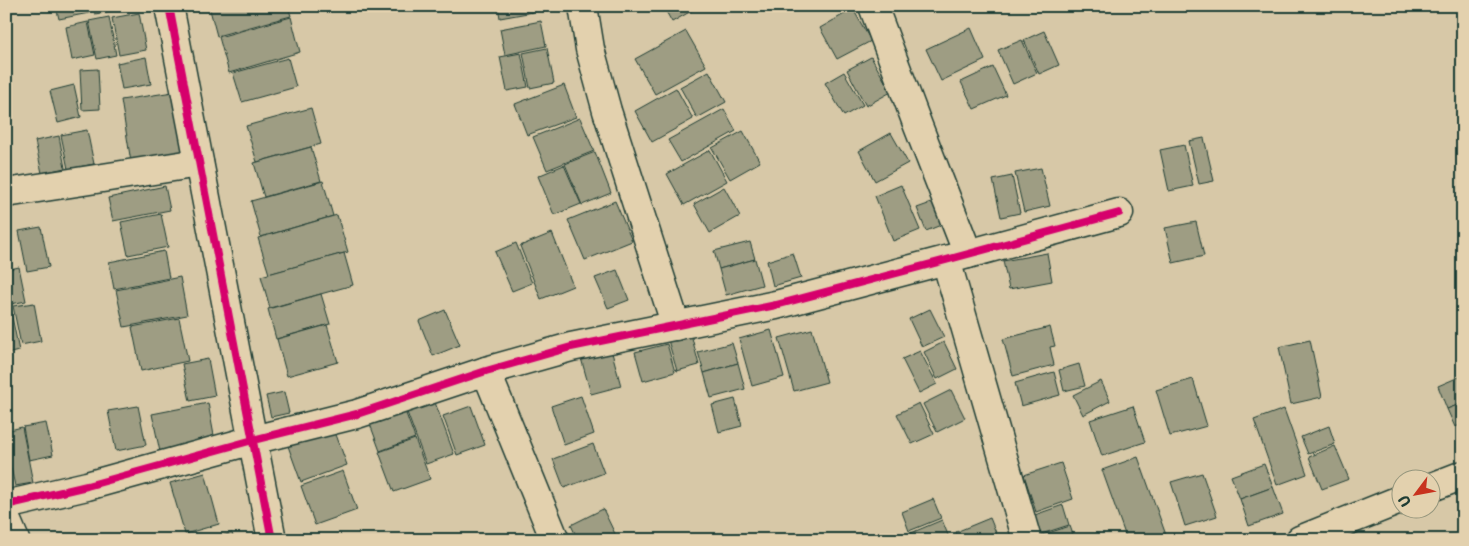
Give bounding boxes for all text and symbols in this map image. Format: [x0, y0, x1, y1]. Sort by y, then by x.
north arrow [1392, 468, 1442, 518]
text: U [1393, 491, 1416, 511]

